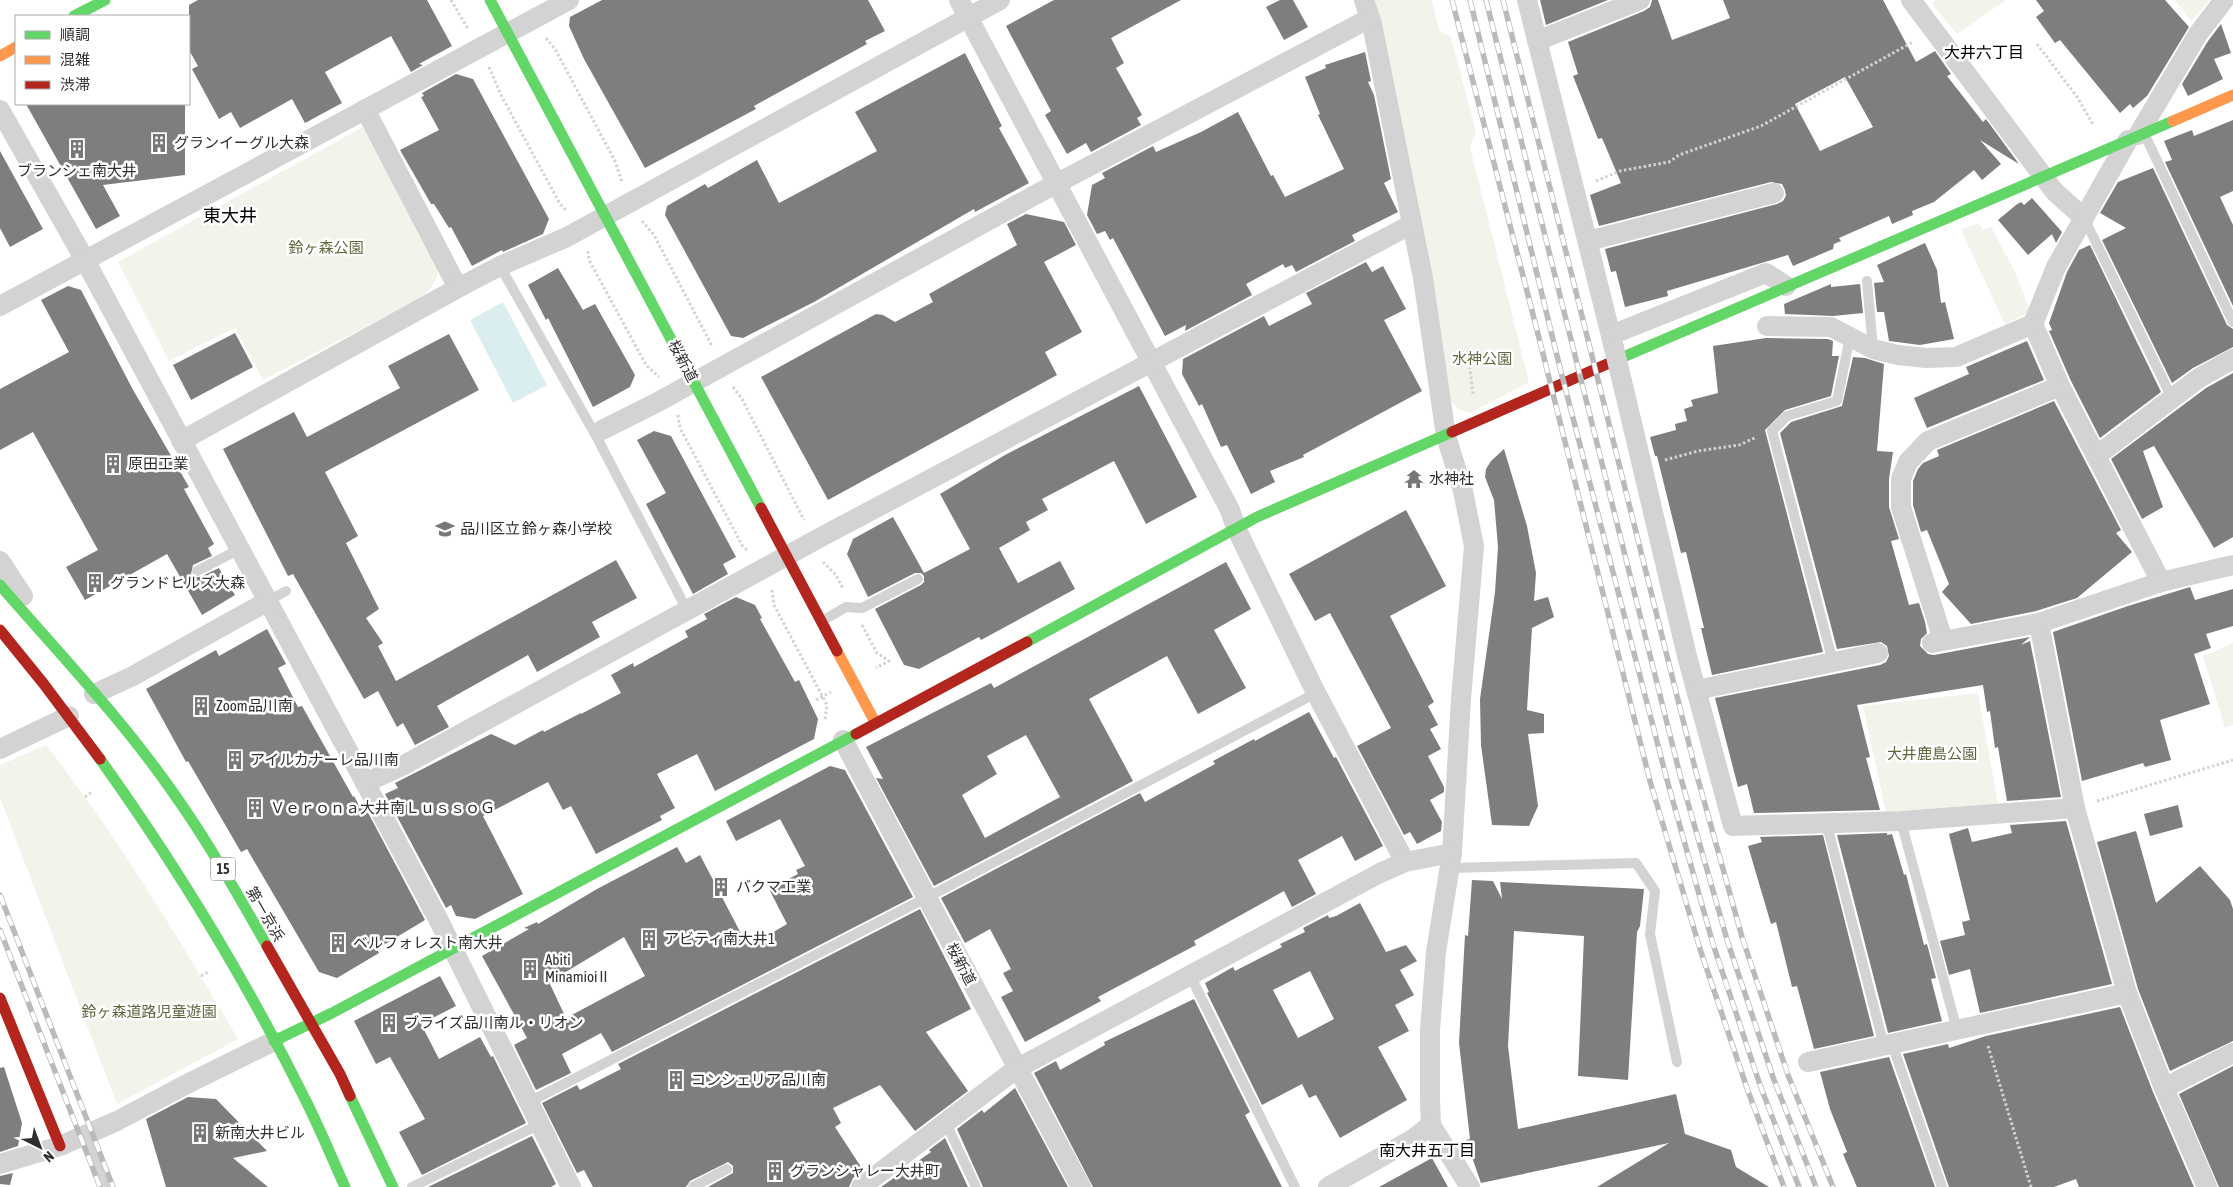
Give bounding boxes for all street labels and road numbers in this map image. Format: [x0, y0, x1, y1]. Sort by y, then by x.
street label: 桜新道 [665, 337, 702, 385]
road number: 15 [210, 858, 236, 881]
street label: 第一京浜 [243, 884, 288, 944]
street label: 桜新道 [943, 940, 980, 988]

